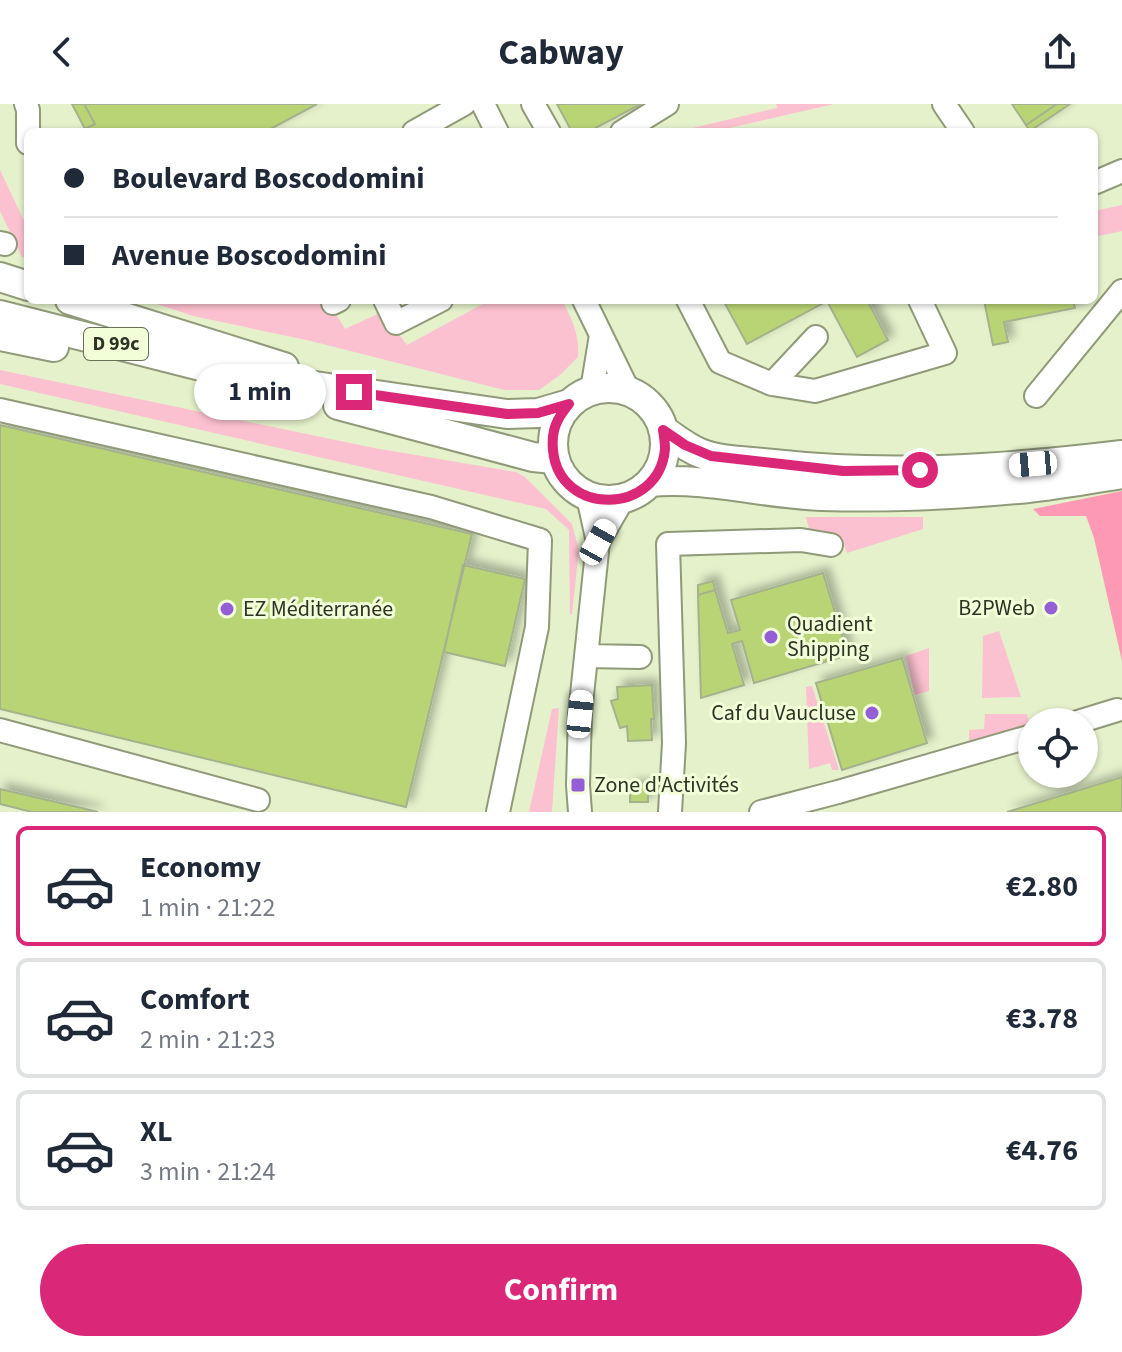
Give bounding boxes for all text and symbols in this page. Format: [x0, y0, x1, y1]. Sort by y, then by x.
text: Cabway [498, 27, 624, 78]
icon: back [40, 30, 84, 74]
icon: share [1038, 30, 1082, 74]
text: Boulevard Boscodomini [112, 157, 425, 200]
text: Avenue Boscodomini [112, 234, 387, 277]
road number: D 99c [84, 328, 148, 360]
callout: 1 min [194, 364, 326, 420]
text: 1 min [228, 373, 292, 410]
route end [336, 374, 372, 410]
car [1008, 450, 1058, 478]
route start [902, 452, 938, 488]
car [576, 515, 620, 569]
place label: B2PWeb [958, 592, 1035, 624]
place label: EZ Méditerranée [243, 593, 393, 625]
marker: B2PWeb [1042, 599, 1060, 617]
marker: EZ Méditerranée [218, 600, 236, 618]
place label: Quadient Shipping [787, 608, 873, 665]
marker: Quadient Shipping [762, 628, 780, 646]
car [566, 689, 594, 739]
place label: Caf du Vaucluse [711, 697, 856, 729]
marker: Caf du Vaucluse [863, 704, 881, 722]
map controls [1018, 708, 1098, 788]
button: locate [1018, 708, 1098, 788]
place label: Zone d'Activités [594, 769, 739, 801]
marker: Zone d'Activités [569, 776, 587, 794]
text: Economy [140, 846, 261, 889]
icon: car [44, 850, 116, 922]
text: €2.80 [1006, 865, 1078, 908]
text: 1 min · 21:22 [140, 889, 275, 926]
text: Comfort [140, 978, 250, 1021]
icon: car [44, 982, 116, 1054]
text: €3.78 [1006, 997, 1078, 1040]
text: 2 min · 21:23 [140, 1021, 275, 1058]
text: XL [140, 1110, 173, 1153]
icon: car [44, 1114, 116, 1186]
text: €4.76 [1006, 1129, 1078, 1172]
text: 3 min · 21:24 [140, 1153, 275, 1190]
button: Confirm [40, 1244, 1082, 1336]

